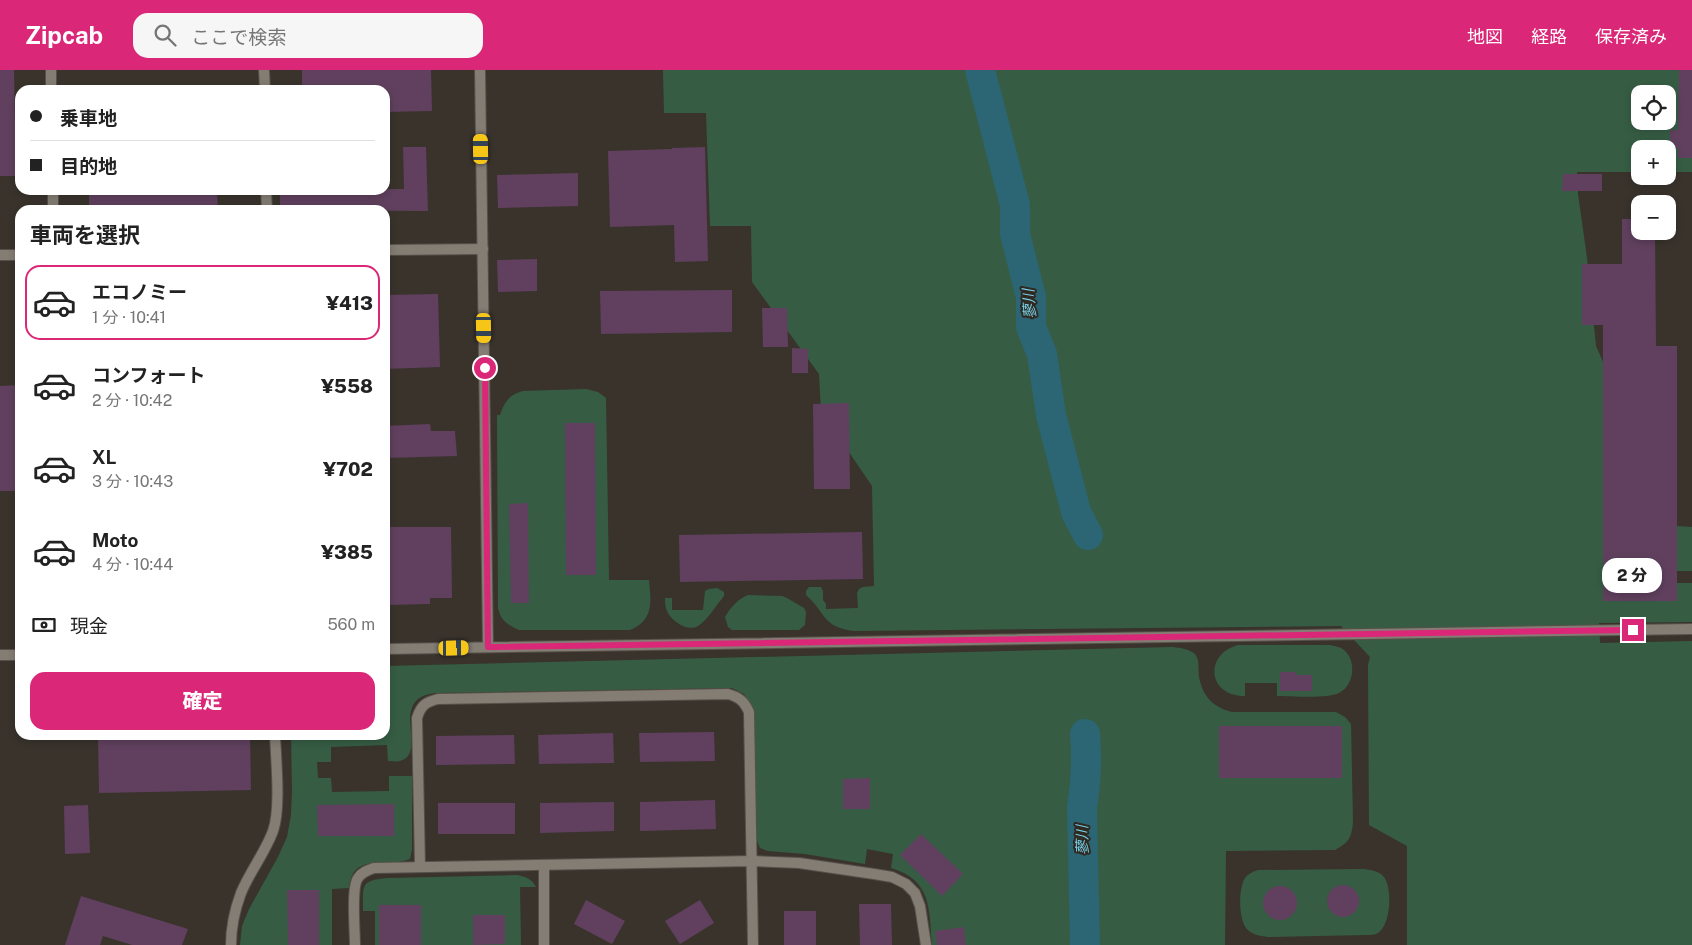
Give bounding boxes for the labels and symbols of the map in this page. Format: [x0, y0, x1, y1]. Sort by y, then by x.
car [473, 134, 488, 164]
water label: 蓼川 [1019, 286, 1039, 320]
car [476, 313, 491, 343]
route start [474, 357, 496, 379]
callout: 2 分 [1603, 558, 1663, 592]
route end [1622, 619, 1644, 641]
car [438, 640, 469, 656]
water label: 蓼川 [1073, 823, 1091, 855]

